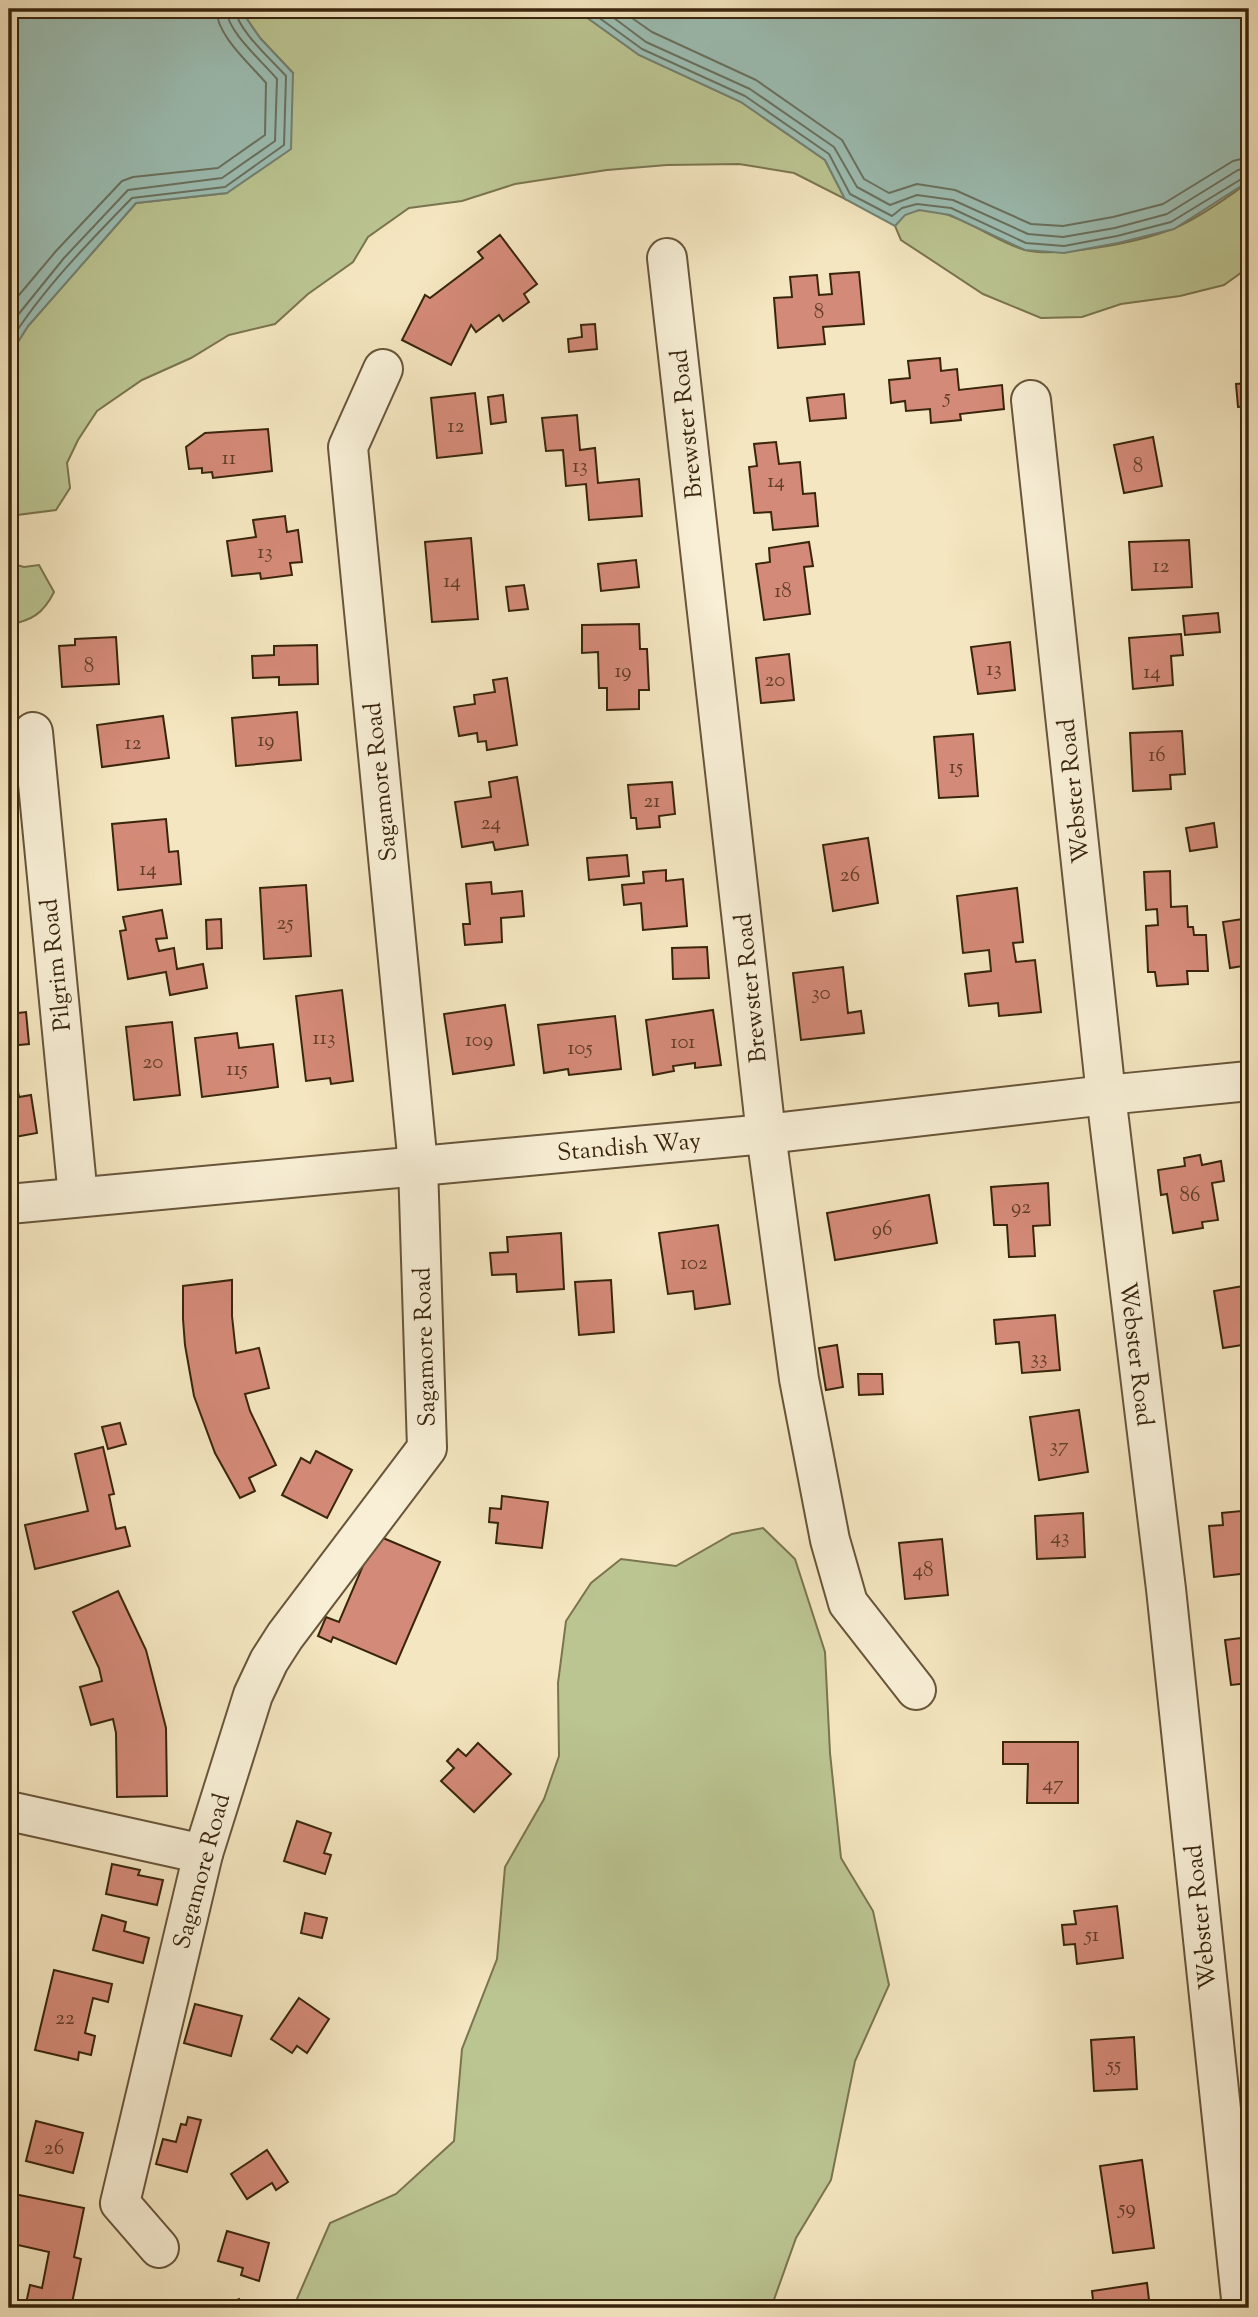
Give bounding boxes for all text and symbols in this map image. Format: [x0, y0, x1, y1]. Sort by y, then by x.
house number: 8 [814, 298, 824, 328]
street label: Brewster Road [663, 347, 713, 500]
house number: 5 [942, 383, 951, 413]
house number: 12 [448, 412, 465, 442]
house number: 11 [222, 444, 236, 474]
house number: 13 [572, 452, 588, 482]
house number: 8 [1133, 452, 1143, 482]
house number: 14 [767, 467, 785, 497]
house number: 13 [257, 538, 273, 568]
house number: 12 [1153, 552, 1170, 582]
house number: 14 [443, 567, 461, 597]
house number: 18 [774, 577, 792, 607]
house number: 8 [84, 652, 94, 682]
house number: 13 [986, 655, 1002, 685]
house number: 19 [614, 657, 632, 687]
house number: 14 [1143, 658, 1161, 688]
house number: 20 [765, 666, 785, 696]
street label: Sagamore Road [357, 700, 407, 863]
street label: Webster Road [1050, 716, 1099, 865]
house number: 19 [257, 726, 275, 756]
house number: 12 [125, 729, 142, 759]
house number: 16 [1148, 741, 1166, 771]
house number: 15 [949, 753, 963, 783]
house number: 21 [644, 787, 660, 817]
house number: 24 [481, 809, 501, 839]
house number: 14 [139, 855, 157, 885]
house number: 26 [840, 861, 860, 891]
street label: Pilgrim Road [33, 896, 81, 1033]
house number: 25 [276, 909, 294, 939]
street label: Brewster Road [727, 911, 777, 1064]
house number: 30 [811, 979, 831, 1009]
house number: 113 [313, 1024, 335, 1054]
house number: 109 [465, 1026, 493, 1056]
house number: 101 [671, 1028, 695, 1058]
house number: 105 [567, 1034, 593, 1064]
house number: 20 [143, 1048, 163, 1078]
house number: 115 [226, 1055, 248, 1085]
street label: Standish Way [556, 1125, 703, 1171]
house number: 86 [1180, 1181, 1200, 1211]
house number: 92 [1011, 1193, 1031, 1223]
house number: 96 [872, 1215, 892, 1245]
house number: 102 [680, 1249, 708, 1279]
street label: Sagamore Road [406, 1266, 446, 1427]
street label: Webster Road [1109, 1280, 1161, 1429]
house number: 33 [1031, 1344, 1047, 1374]
house number: 37 [1049, 1432, 1069, 1462]
house number: 43 [1050, 1523, 1070, 1553]
house number: 48 [912, 1556, 934, 1586]
house number: 47 [1042, 1770, 1064, 1800]
street label: Sagamore Road [166, 1790, 240, 1953]
street label: Webster Road [1177, 1842, 1226, 1991]
house number: 51 [1084, 1921, 1099, 1951]
house number: 22 [55, 2004, 75, 2034]
house number: 55 [1106, 2051, 1121, 2081]
house number: 26 [44, 2134, 64, 2164]
house number: 59 [1117, 2194, 1136, 2224]

